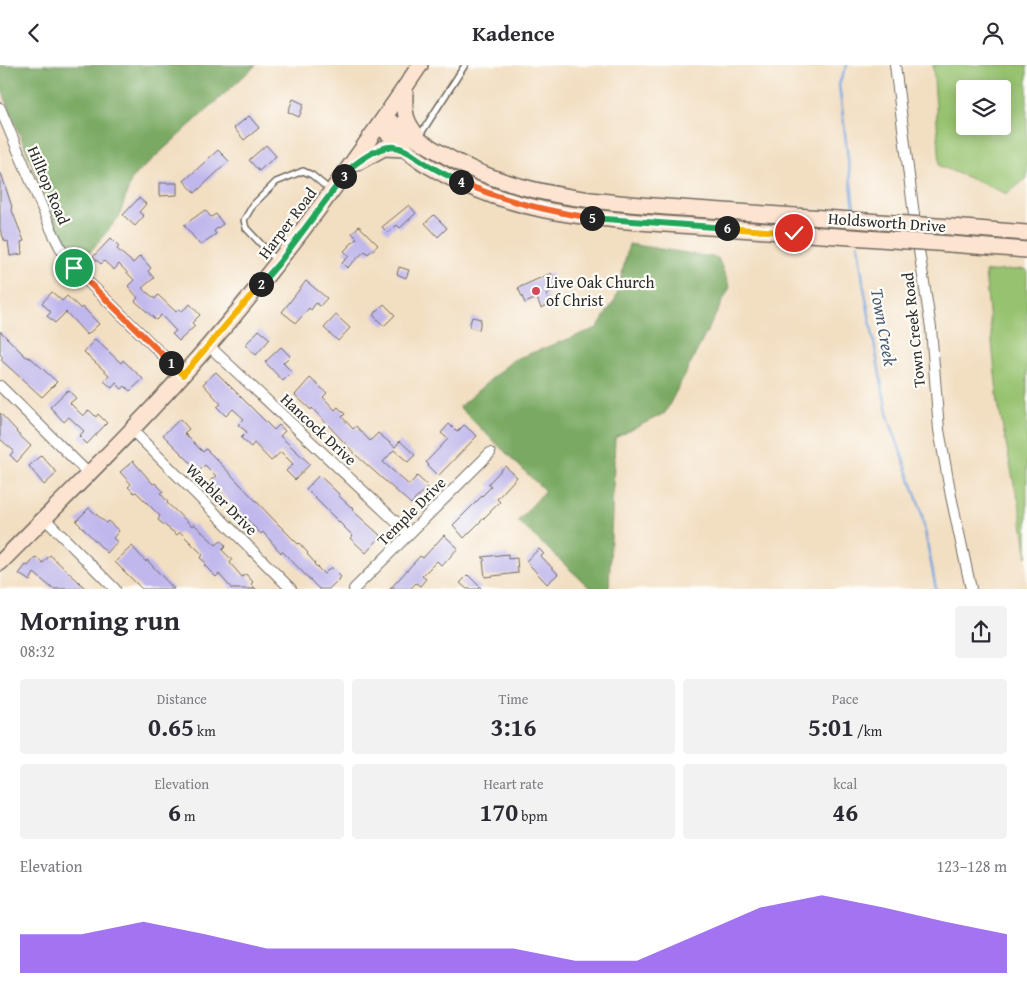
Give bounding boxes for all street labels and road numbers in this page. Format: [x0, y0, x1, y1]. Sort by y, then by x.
street label: Hilltop Road [22, 142, 77, 229]
street label: Harper Road [252, 182, 322, 264]
street label: Holdsworth Drive [827, 206, 947, 238]
street label: Town Creek Road [895, 271, 931, 389]
street label: Hancock Drive [275, 387, 363, 471]
street label: Warbler Drive [180, 457, 264, 541]
street label: Temple Drive [371, 471, 451, 551]

